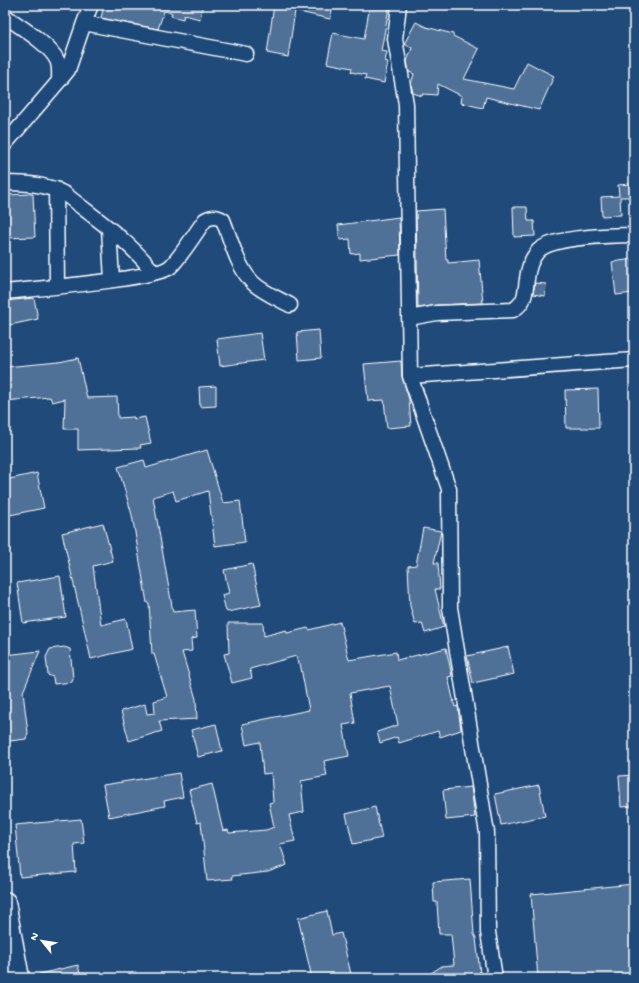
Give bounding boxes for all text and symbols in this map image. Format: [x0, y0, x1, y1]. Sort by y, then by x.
north arrow [22, 921, 62, 961]
text: N [28, 931, 42, 943]

